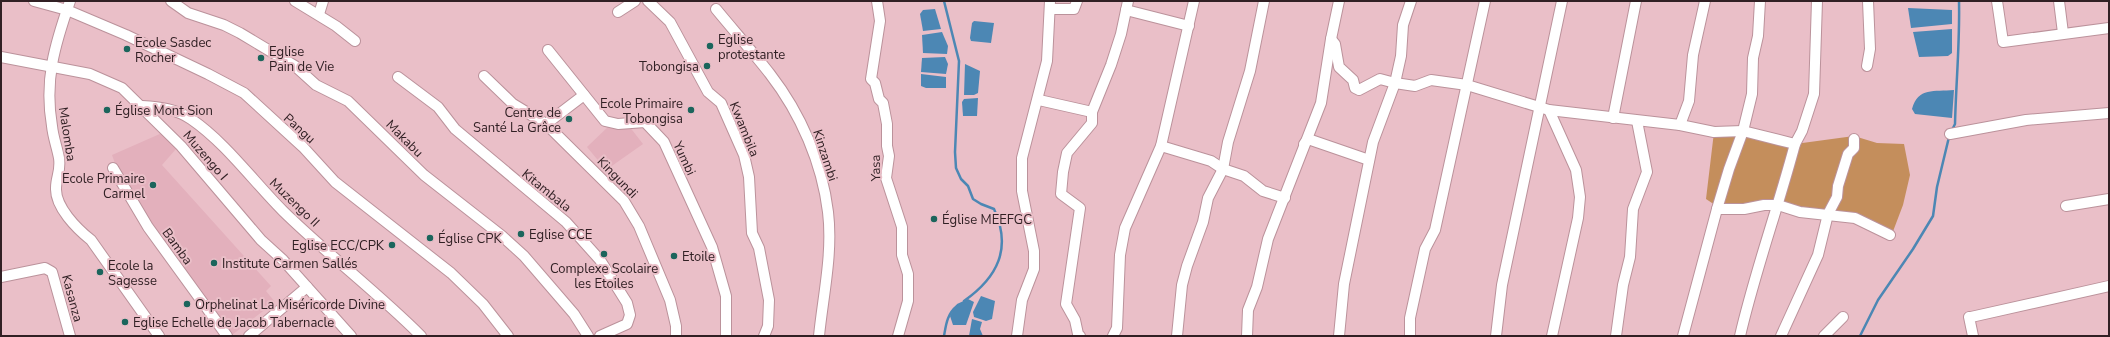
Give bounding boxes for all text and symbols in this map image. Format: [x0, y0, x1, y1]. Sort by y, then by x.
place label: Eglise protestante [718, 31, 785, 64]
place label: Ecole Sasdec Rocher [135, 34, 211, 67]
marker: Eglise protestante [705, 41, 715, 51]
place label: Eglise Pain de Vie [269, 43, 334, 76]
marker: Ecole Sasdec Rocher [122, 44, 132, 54]
marker: Eglise Pain de Vie [256, 53, 266, 63]
place label: Tobongisa [639, 58, 699, 76]
marker: Tobongisa [702, 61, 712, 71]
place label: Ecole Primaire Tobongisa [600, 95, 683, 128]
street label: Kwambila [725, 99, 763, 160]
place label: Église Mont Sion [115, 101, 213, 120]
place label: Centre de Santé La Grâce [473, 104, 561, 137]
marker: Église Mont Sion [102, 105, 112, 115]
marker: Ecole Primaire Tobongisa [686, 105, 696, 115]
street label: Malomba [54, 106, 80, 163]
street label: Pangu [280, 110, 319, 148]
marker: Centre de Santé La Grâce [564, 114, 574, 124]
street label: Makabu [382, 116, 427, 161]
street label: Muzengo I [179, 127, 232, 184]
street label: Kinzambi [808, 127, 842, 183]
street label: Yumbi [668, 137, 700, 178]
street label: Kingundi [593, 153, 642, 202]
street label: Yasa [867, 154, 885, 183]
street label: Kitambala [518, 165, 575, 216]
place label: Ecole Primaire Carmel [62, 170, 145, 203]
street label: Muzengo II [265, 174, 323, 231]
marker: Ecole Primaire Carmel [148, 180, 158, 190]
place label: Église MEEFGC [942, 210, 1032, 229]
marker: Église MEEFGC [929, 214, 939, 224]
street label: Bamba [158, 225, 197, 269]
place label: Eglise CCE [529, 226, 592, 244]
place label: Église CPK [438, 229, 502, 248]
marker: Eglise CCE [516, 229, 526, 239]
marker: Église CPK [425, 233, 435, 243]
place label: Eglise ECC/CPK [292, 237, 385, 255]
marker: Eglise ECC/CPK [387, 240, 397, 250]
place label: Etoile [682, 248, 715, 266]
marker: Complexe Scolaire les Etoiles [599, 249, 609, 259]
marker: Etoile [669, 251, 679, 261]
place label: Institute Carmen Sallés [222, 255, 358, 273]
place label: Ecole la Sagesse [108, 257, 157, 290]
marker: Institute Carmen Sallés [209, 258, 219, 268]
place label: Complexe Scolaire les Etoiles [550, 260, 658, 293]
marker: Ecole la Sagesse [95, 267, 105, 277]
street label: Kasanza [57, 273, 87, 324]
place label: Orphelinat La Miséricorde Divine [195, 296, 385, 314]
marker: Orphelinat La Miséricorde Divine [182, 299, 192, 309]
place label: Eglise Echelle de Jacob Tabernacle [133, 314, 334, 332]
marker: Eglise Echelle de Jacob Tabernacle [120, 317, 130, 327]

